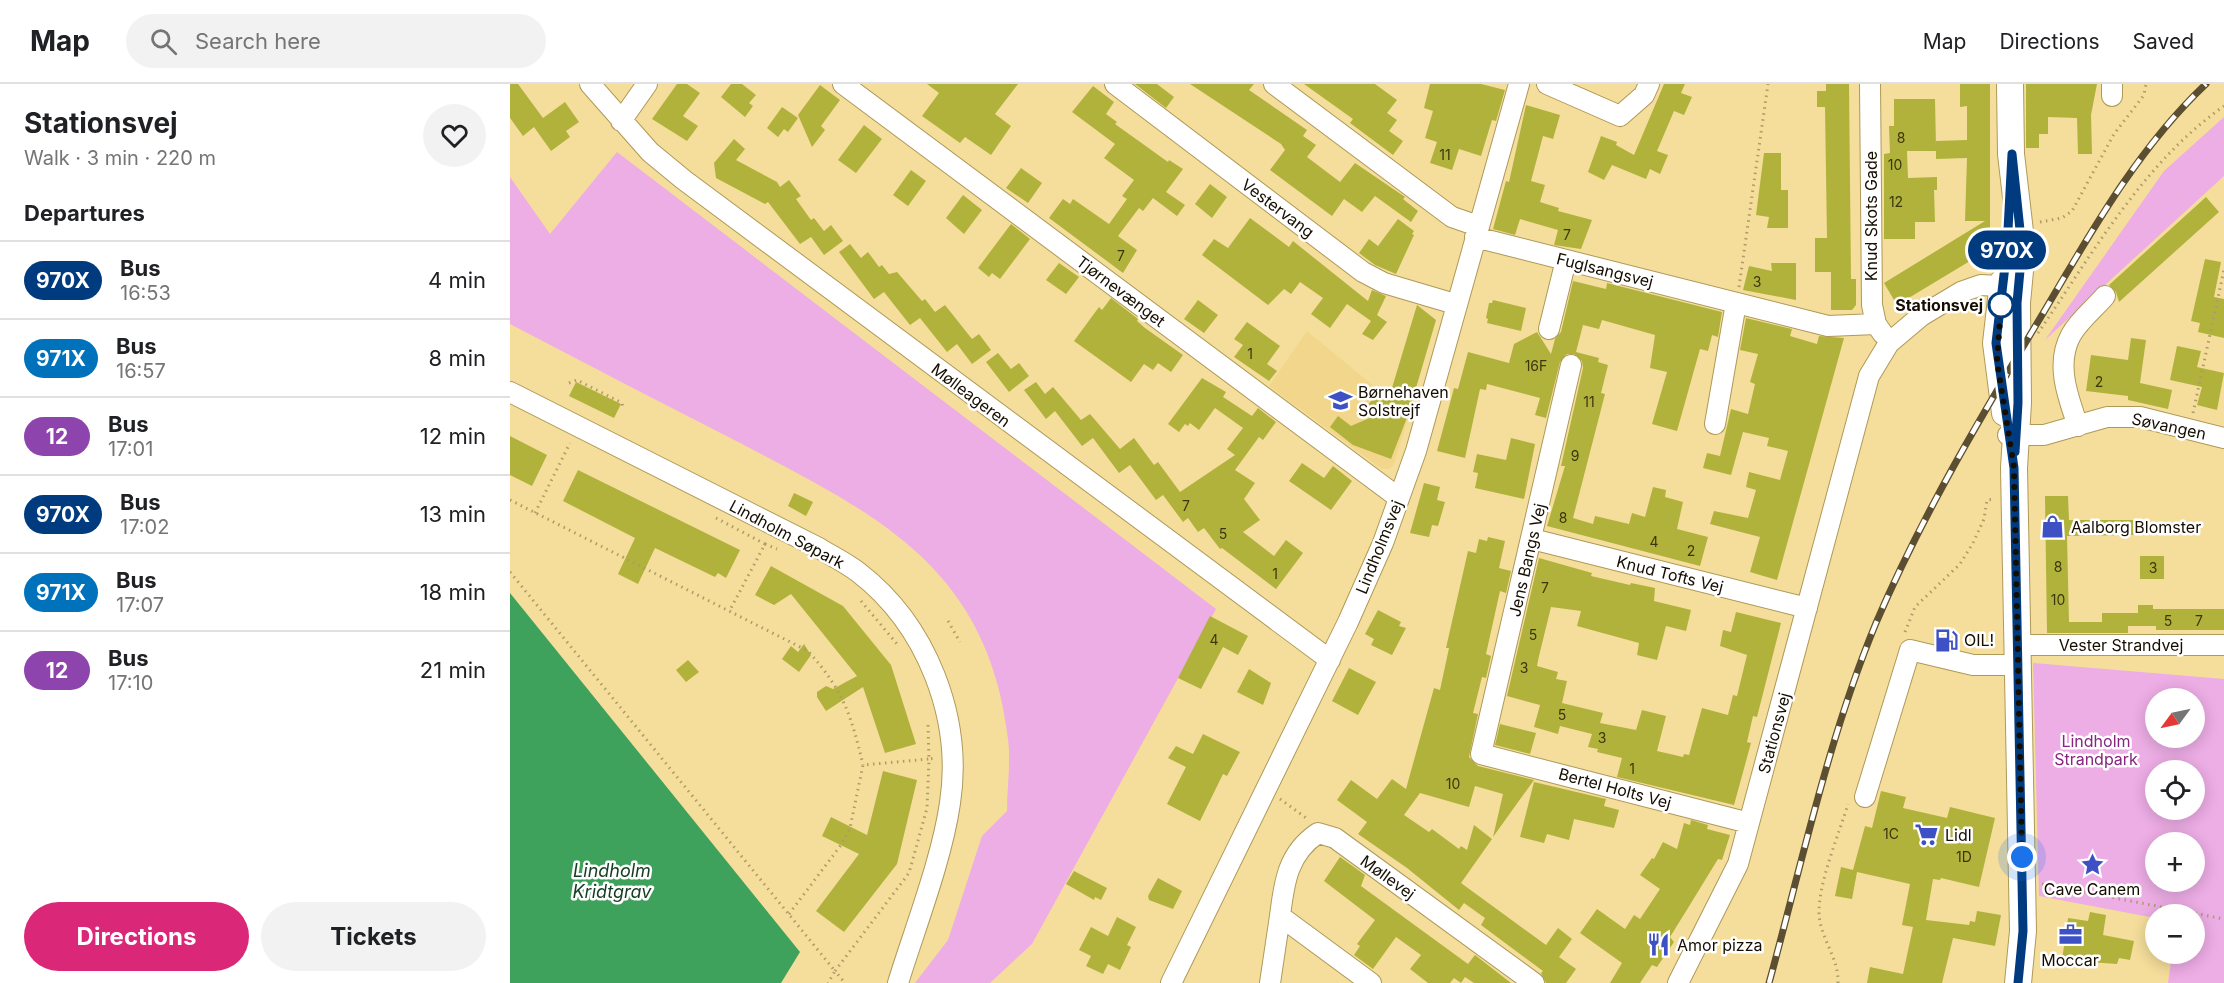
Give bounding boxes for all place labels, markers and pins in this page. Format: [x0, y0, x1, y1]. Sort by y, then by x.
marker: Stationsvej [1988, 292, 2014, 318]
place label: Stationsvej [1895, 295, 1983, 315]
place label: Børnehaven Solstrejf [1358, 382, 1449, 420]
school or university icon: Børnehaven Solstrejf [1327, 388, 1353, 414]
shop icon: Aalborg Blomster [2040, 514, 2066, 540]
place label: Aalborg Blomster [2071, 517, 2201, 537]
fuel station icon: OIL! [1933, 627, 1959, 653]
place label: OIL! [1964, 630, 1994, 650]
supermarket icon: Lidl [1914, 822, 1940, 848]
place label: Lidl [1945, 825, 1972, 845]
place icon: Cave Canem [2079, 851, 2105, 877]
place label: Cave Canem [2044, 879, 2140, 899]
office icon: Moccar [2057, 922, 2083, 948]
restaurant icon: Amor pizza [1646, 932, 1672, 958]
place label: Amor pizza [1677, 935, 1763, 955]
place label: Moccar [2041, 950, 2099, 970]

